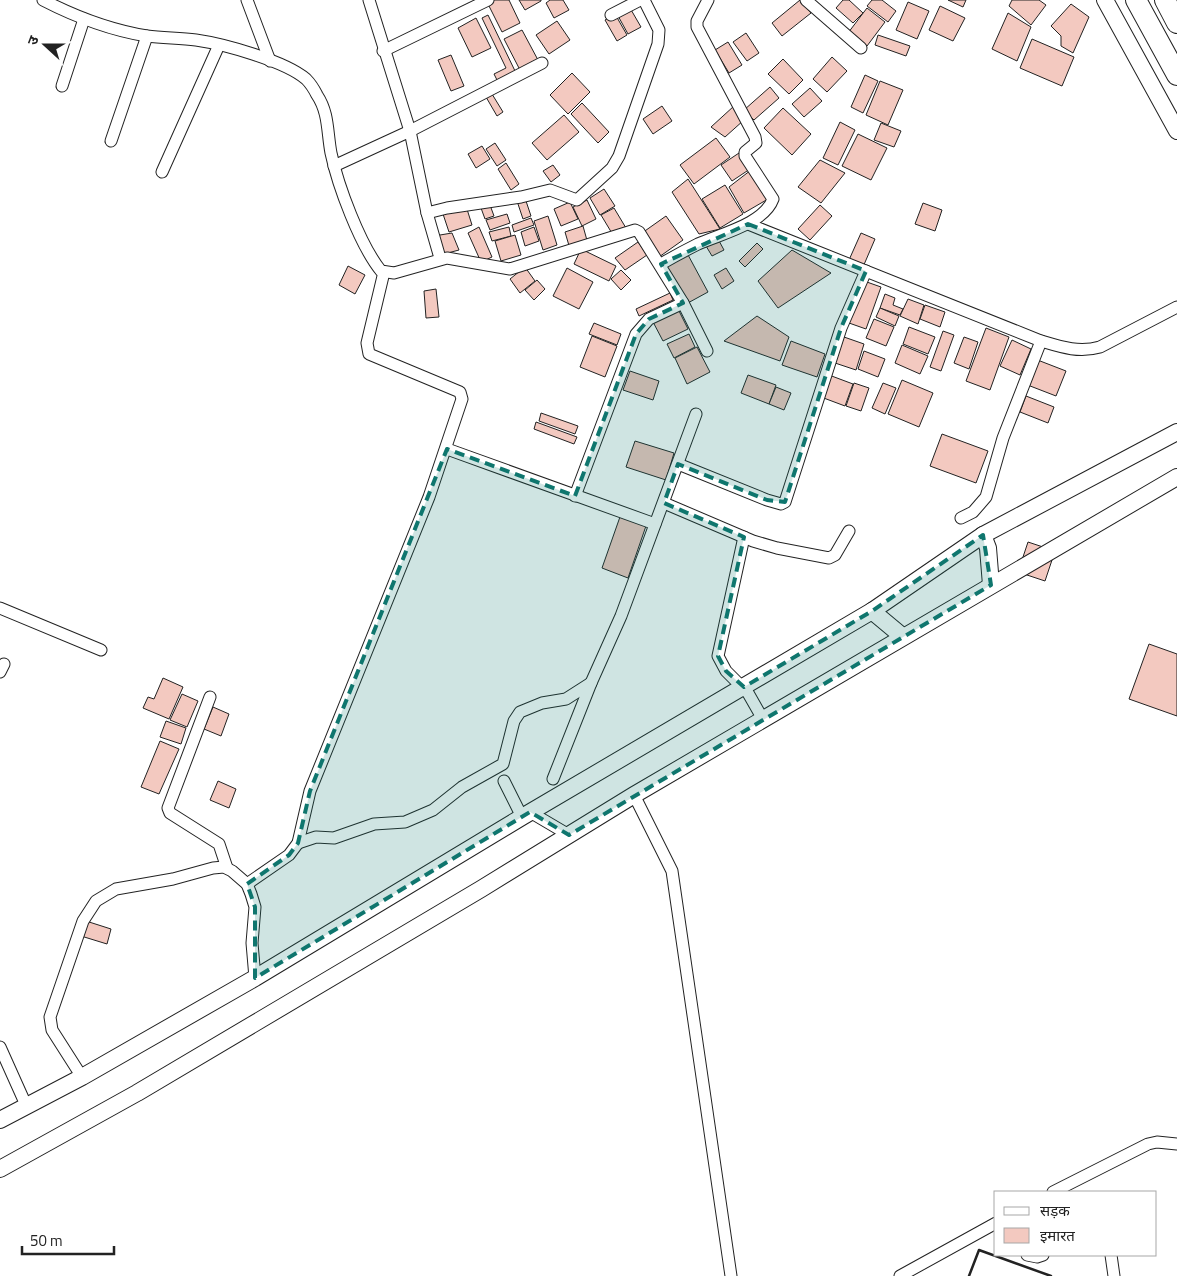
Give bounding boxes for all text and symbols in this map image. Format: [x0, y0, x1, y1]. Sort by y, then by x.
north arrow [20, 20, 70, 70]
text: उ [21, 32, 44, 48]
legend [994, 1191, 1157, 1256]
text: सड़क [1040, 1199, 1070, 1222]
scale bar [22, 1224, 115, 1256]
text: इमारत [1040, 1224, 1075, 1247]
text: 50 m [30, 1229, 63, 1252]

